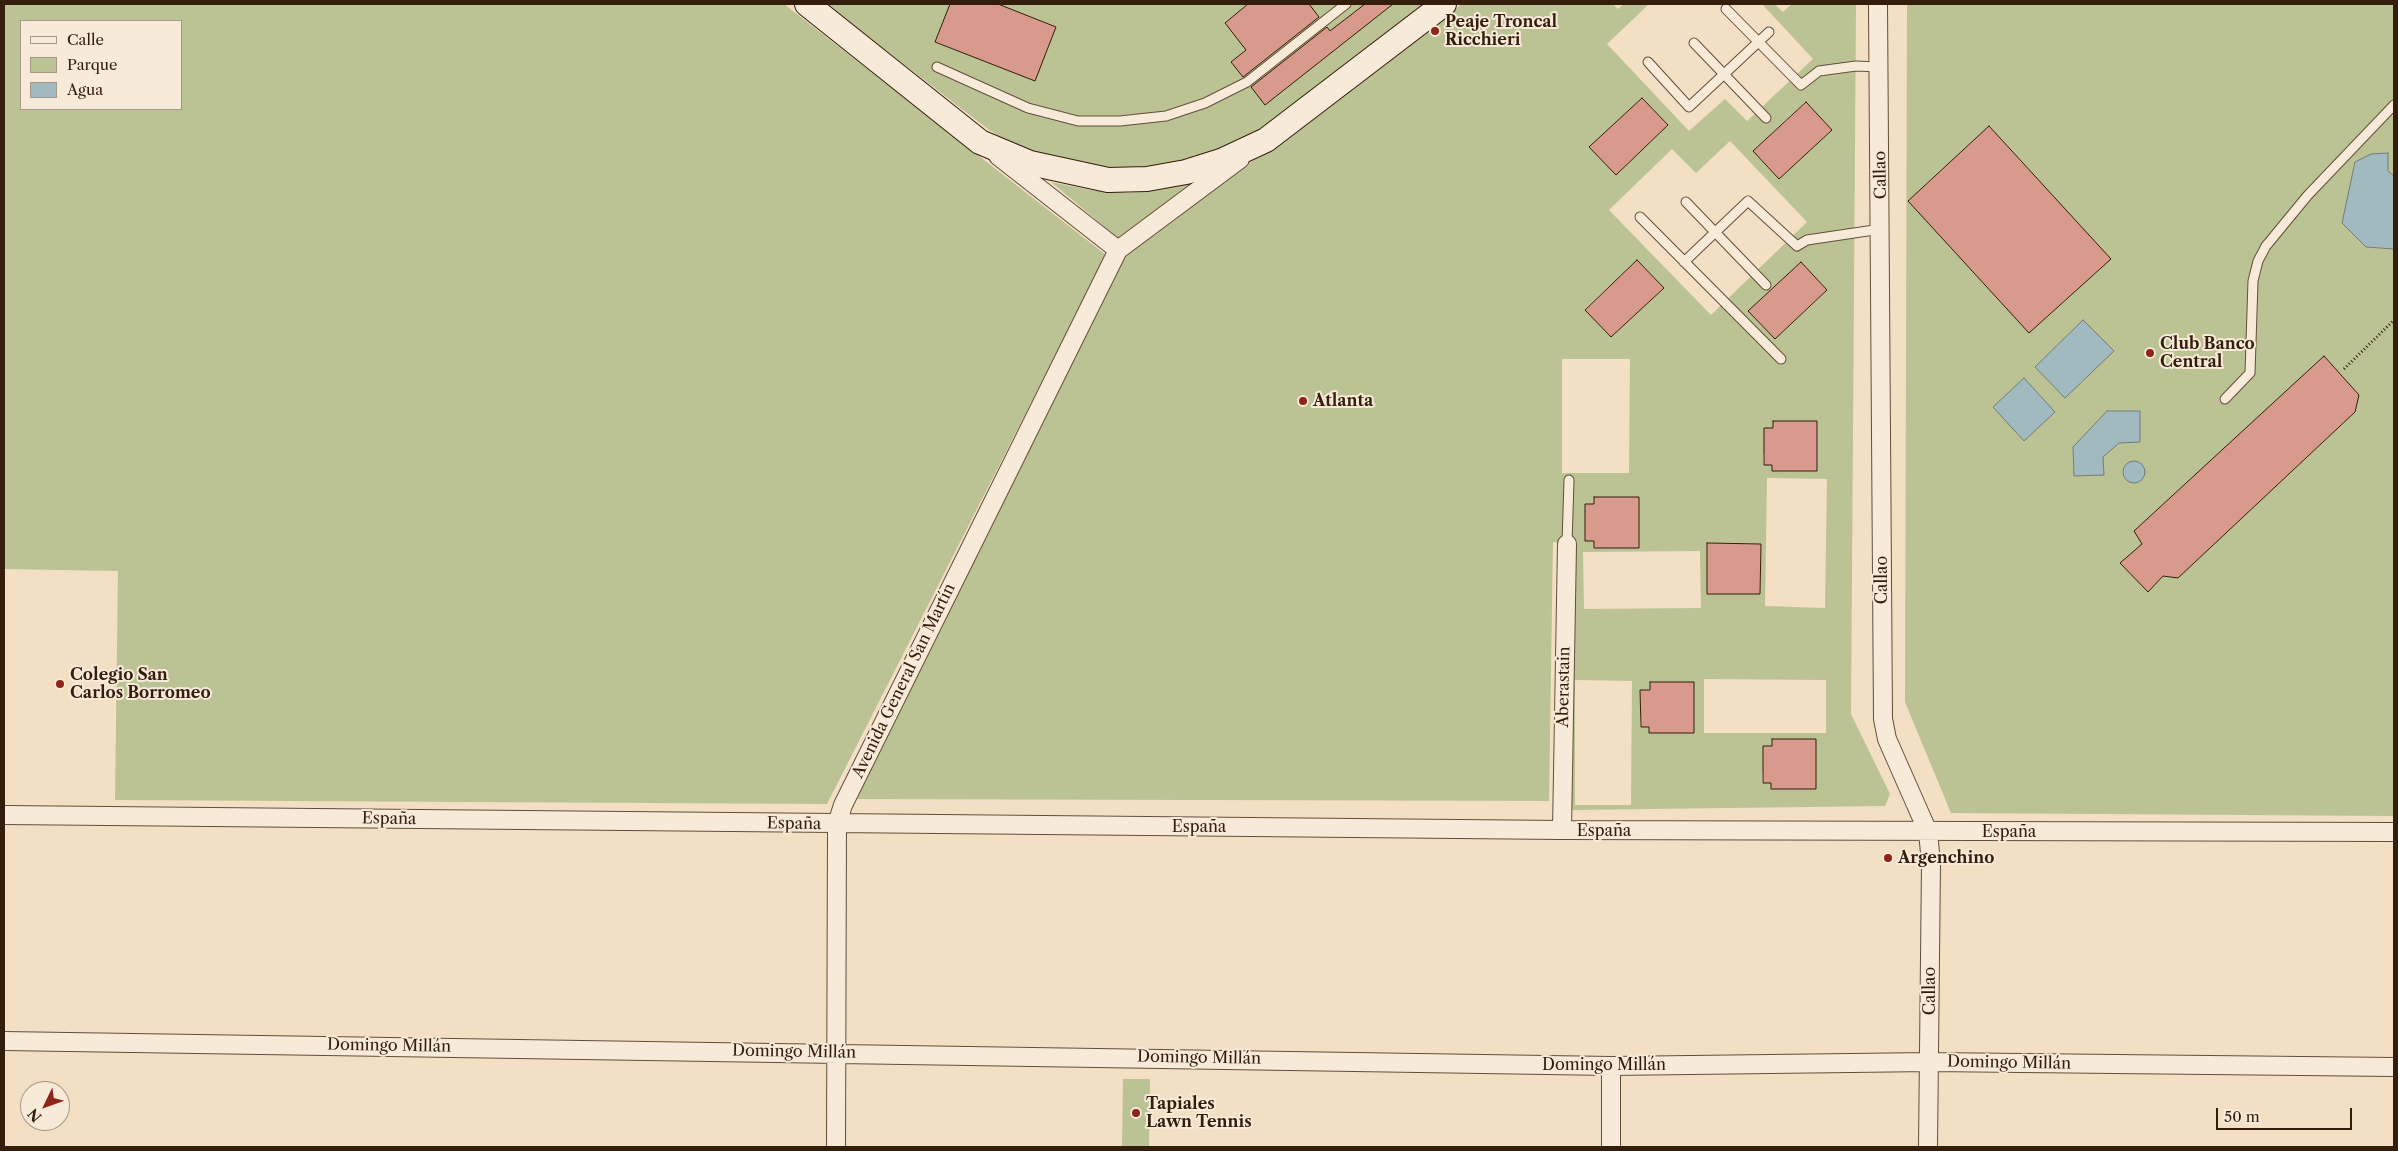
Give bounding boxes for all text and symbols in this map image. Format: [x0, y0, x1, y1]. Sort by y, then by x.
place label: Peaje Troncal Ricchieri [1445, 12, 1557, 50]
legend [20, 20, 182, 110]
marker: Peaje Troncal Ricchieri [1429, 25, 1441, 37]
text: Calle [67, 30, 104, 49]
text: Parque [67, 55, 117, 74]
text: Agua [67, 80, 103, 99]
street label: Callao [1871, 151, 1891, 199]
place label: Club Banco Central [2160, 334, 2255, 372]
marker: Club Banco Central [2144, 347, 2156, 359]
place label: Atlanta [1313, 391, 1373, 411]
marker: Atlanta [1297, 395, 1309, 407]
street label: Callao [1872, 556, 1892, 604]
street label: Avenida General San Martín [848, 580, 960, 782]
street label: Aberastain [1554, 646, 1574, 728]
place label: Colegio San Carlos Borromeo [70, 665, 211, 703]
marker: Colegio San Carlos Borromeo [54, 678, 66, 690]
street label: España [362, 809, 416, 829]
street label: España [767, 814, 821, 834]
street label: España [1172, 817, 1226, 837]
street label: España [1577, 821, 1631, 841]
street label: España [1982, 822, 2036, 842]
place label: Argenchino [1898, 848, 1994, 868]
marker: Argenchino [1882, 852, 1894, 864]
street label: Callao [1920, 967, 1940, 1015]
street label: Domingo Millán [327, 1035, 451, 1057]
street label: Domingo Millán [732, 1041, 856, 1063]
street label: Domingo Millán [1137, 1047, 1261, 1069]
street label: Domingo Millán [1947, 1052, 2071, 1074]
street label: Domingo Millán [1542, 1055, 1666, 1075]
north arrow [20, 1081, 70, 1131]
place label: Tapiales Lawn Tennis [1146, 1094, 1252, 1132]
scale bar [2218, 1098, 2354, 1130]
text: N [24, 1105, 45, 1126]
marker: Tapiales Lawn Tennis [1130, 1107, 1142, 1119]
text: 50 m [2224, 1107, 2260, 1126]

